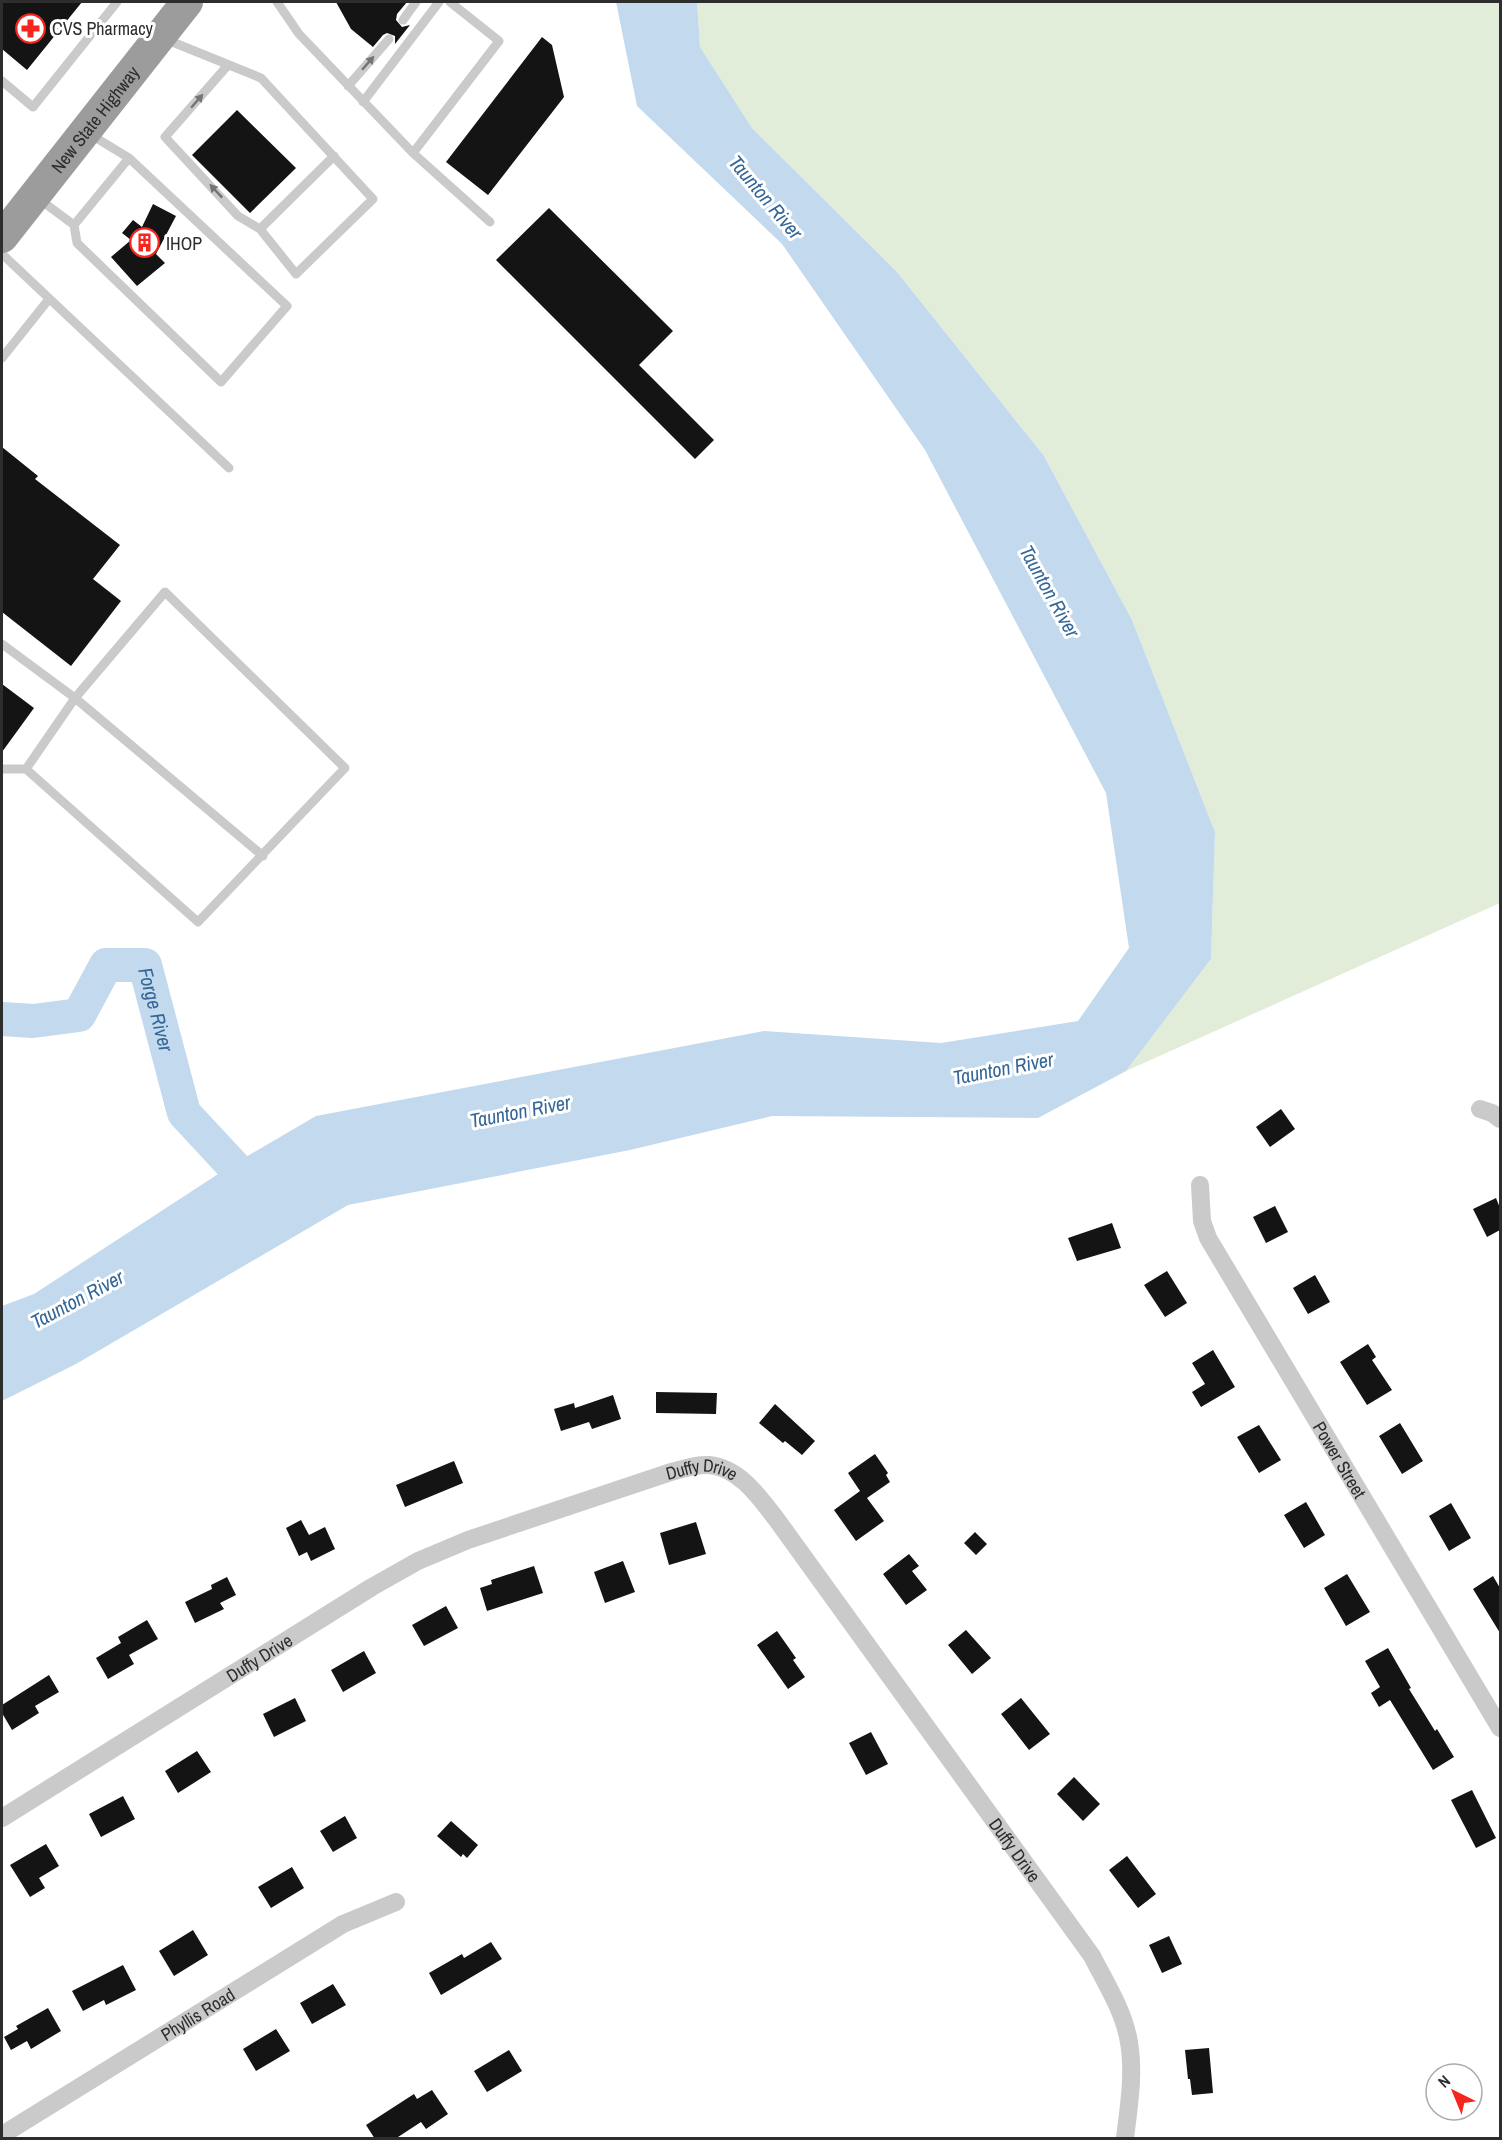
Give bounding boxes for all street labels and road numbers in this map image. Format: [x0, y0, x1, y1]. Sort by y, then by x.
street label: New State Highway [45, 60, 145, 178]
street label: Power Street [1307, 1416, 1373, 1503]
street label: Duffy Drive [663, 1452, 743, 1486]
street label: Duffy Drive [221, 1627, 297, 1688]
street label: Duffy Drive [984, 1813, 1047, 1887]
street label: Phyllis Road [156, 1982, 239, 2046]

